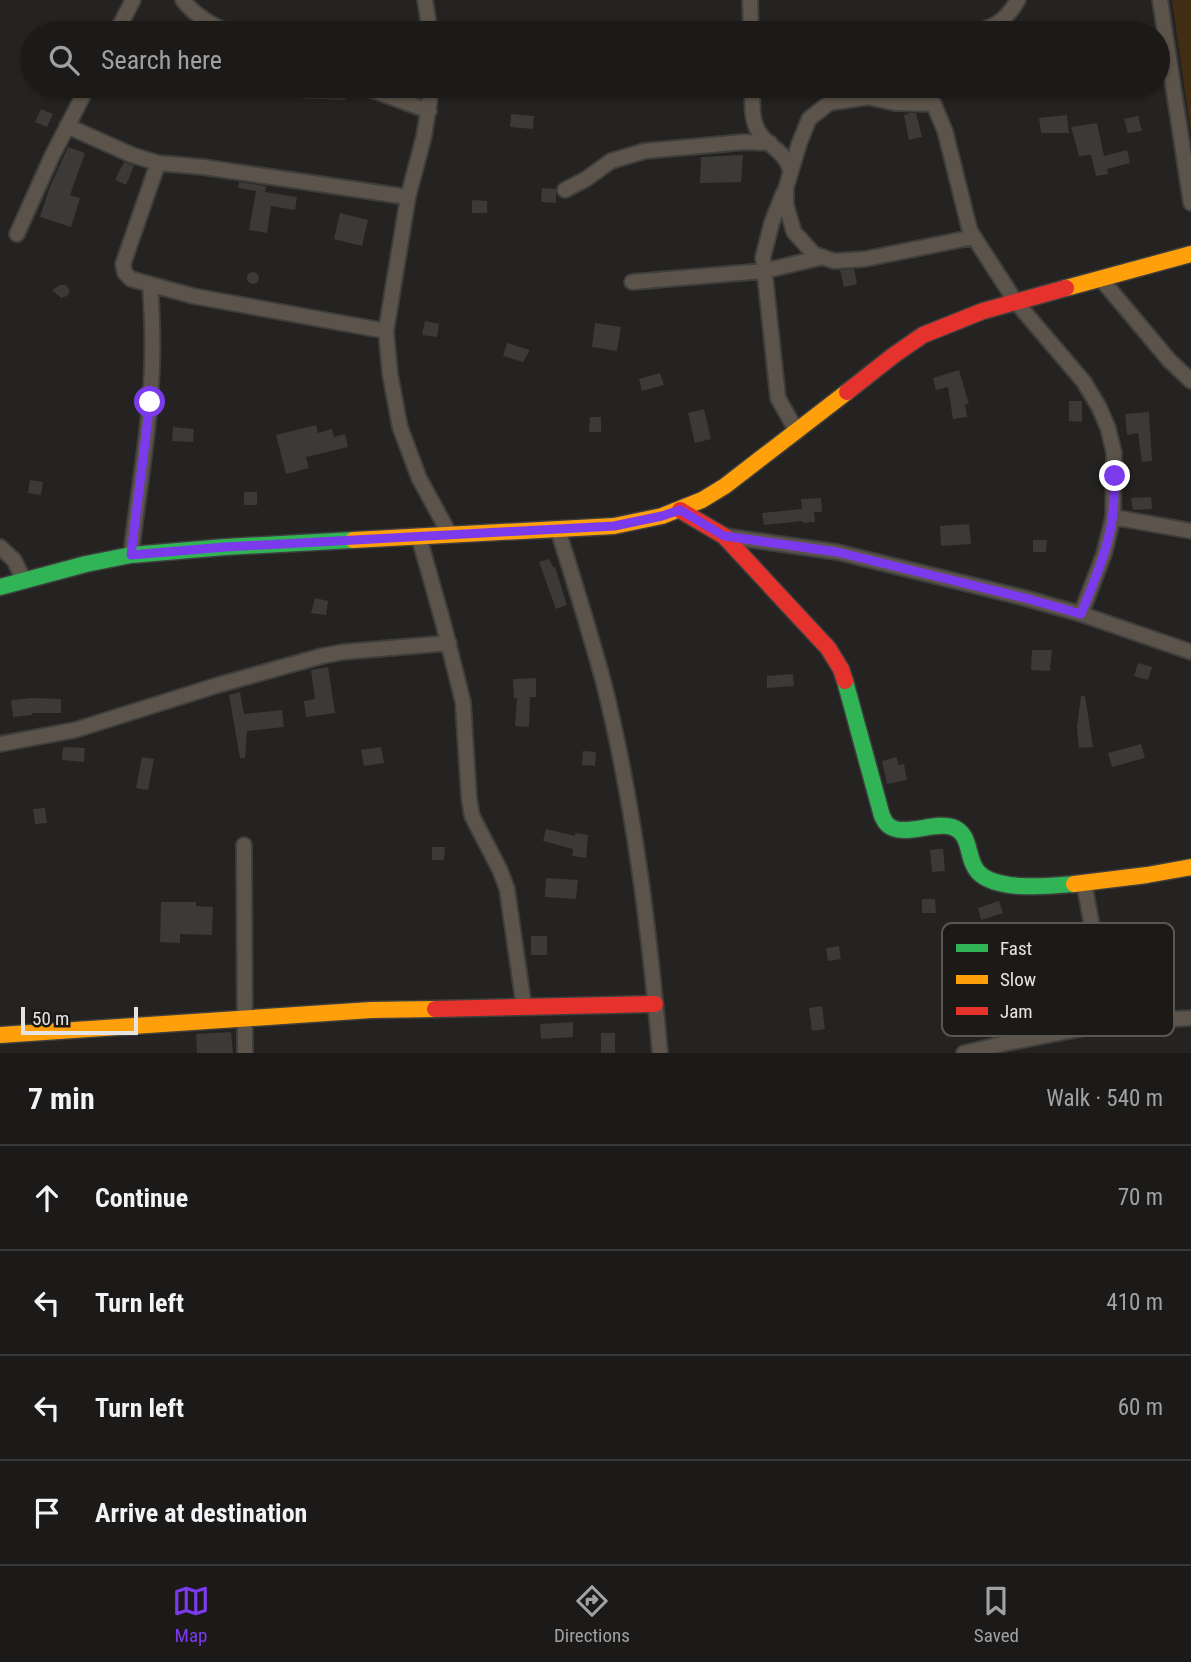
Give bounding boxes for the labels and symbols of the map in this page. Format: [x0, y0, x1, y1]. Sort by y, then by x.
route start [134, 386, 165, 417]
route end [1099, 460, 1130, 491]
legend [942, 923, 1174, 1036]
text: Fast [1000, 937, 1032, 960]
text: Slow [1000, 968, 1036, 991]
text: Jam [1000, 1000, 1033, 1023]
scale bar [21, 1004, 138, 1036]

